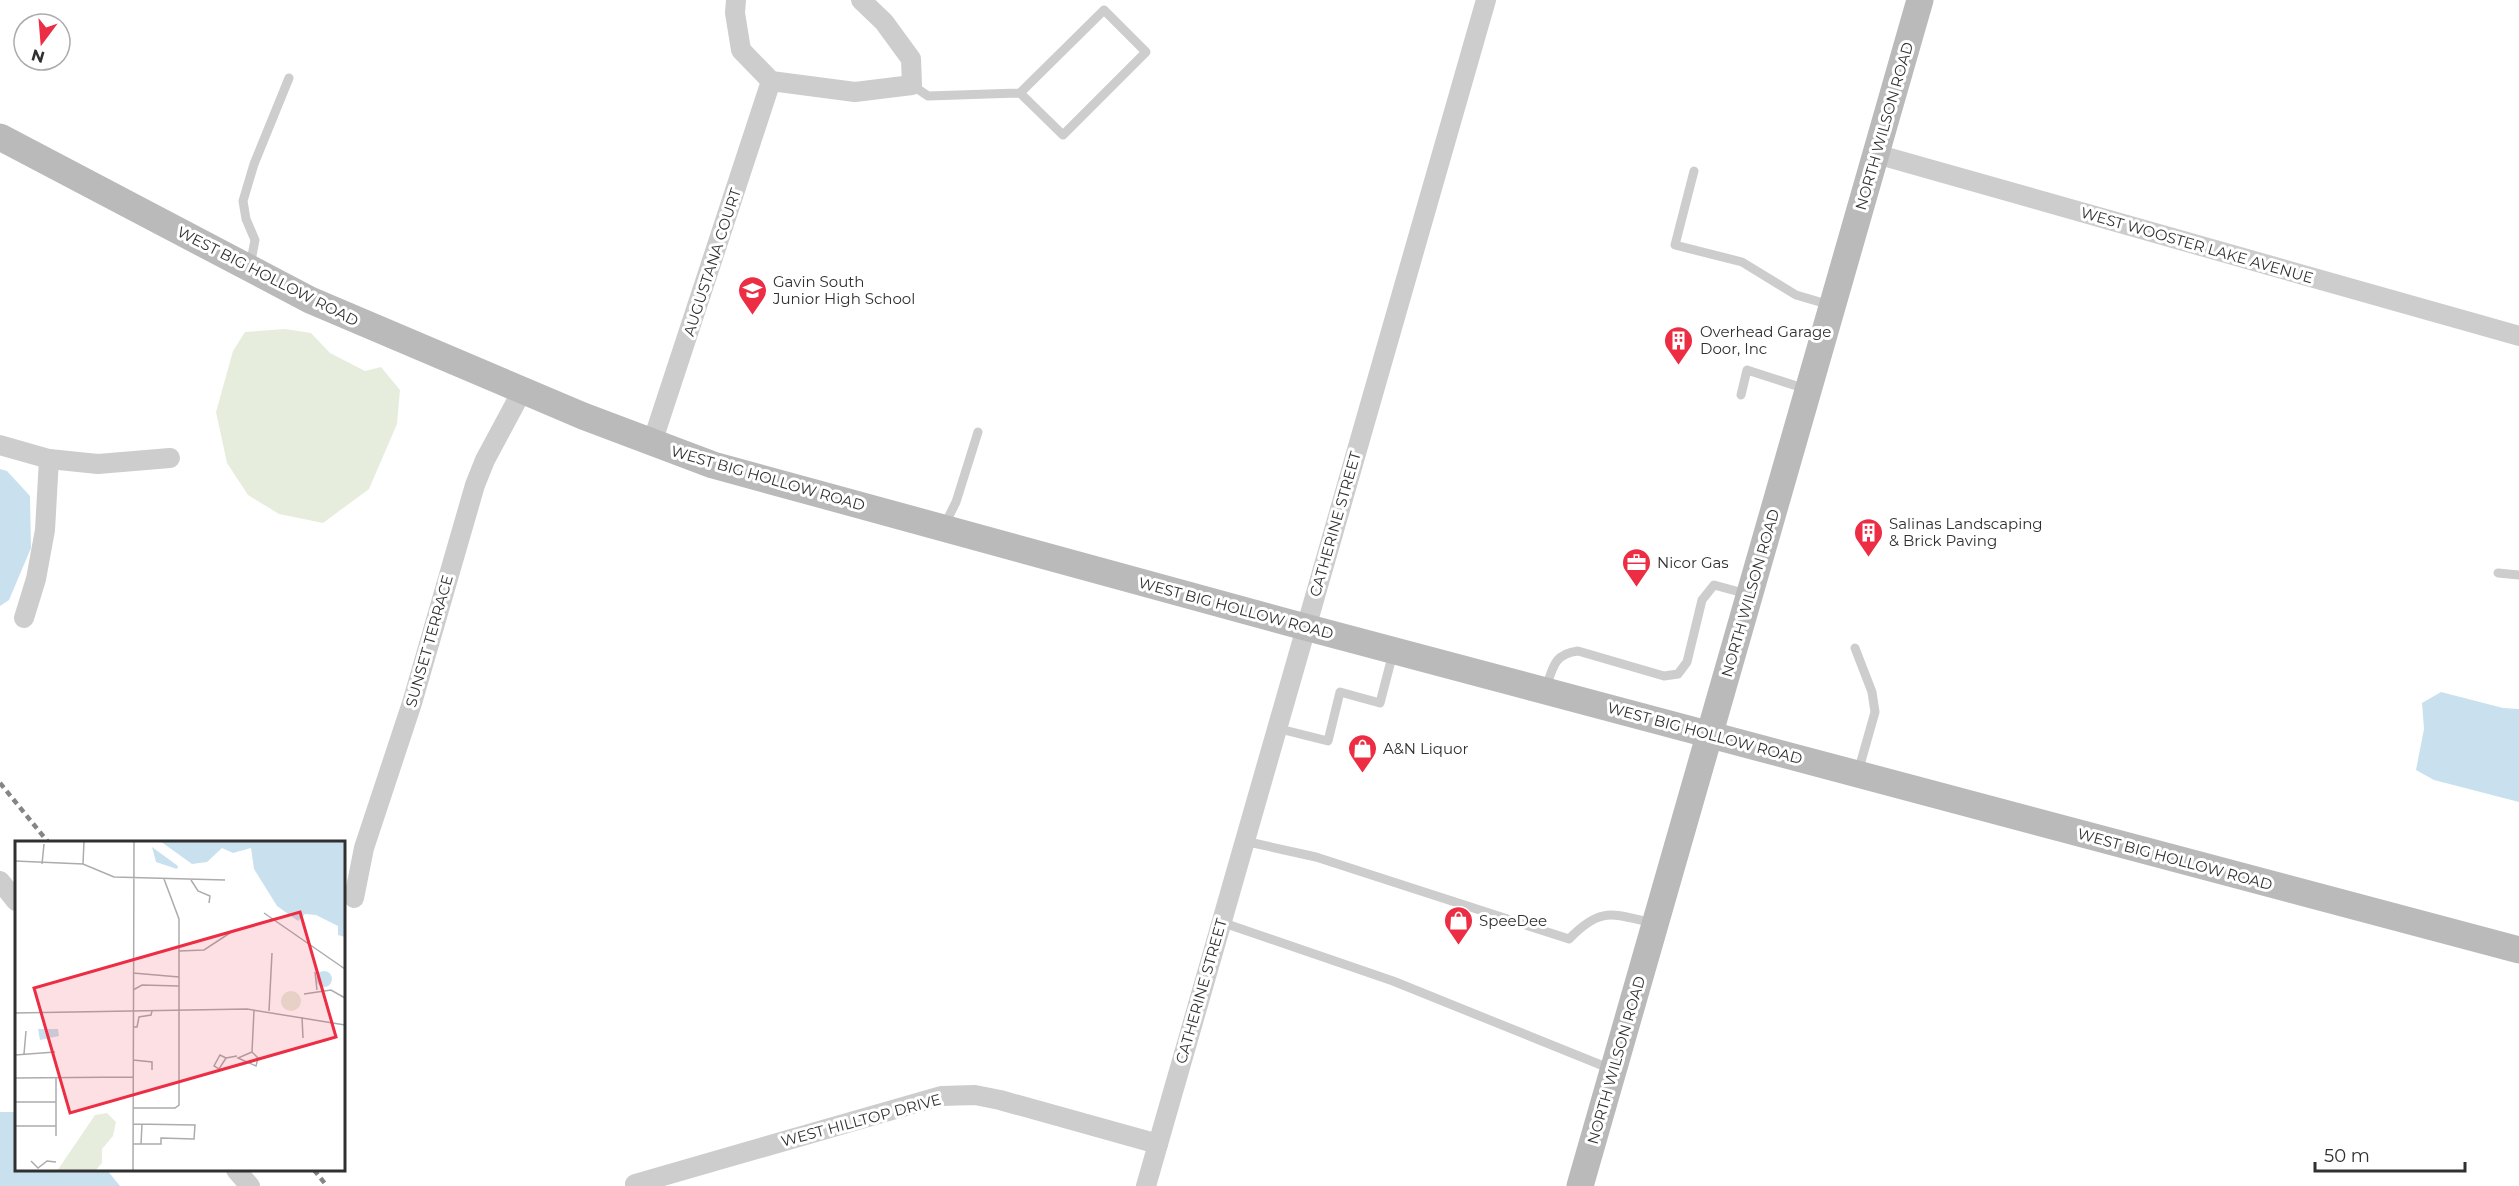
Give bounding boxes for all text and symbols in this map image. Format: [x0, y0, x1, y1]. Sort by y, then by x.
north arrow [12, 12, 72, 72]
street label: NORTH WILSON ROAD [1851, 40, 1917, 212]
text: N [29, 45, 47, 67]
street label: AUGUSTANA COURT [679, 185, 745, 338]
street label: WEST WOOSTER LAKE AVENUE [2079, 203, 2315, 287]
street label: WEST BIG HOLLOW ROAD [174, 222, 362, 330]
place label: Gavin South Junior High School [772, 272, 915, 308]
school or university icon: Gavin South Junior High School [736, 274, 768, 316]
place label: Overhead Garage Door, Inc [1700, 322, 1831, 358]
building icon: Overhead Garage Door, Inc [1663, 324, 1695, 366]
street label: WEST BIG HOLLOW ROAD [669, 441, 867, 515]
street label: CATHERINE STREET [1305, 449, 1365, 599]
street label: NORTH WILSON ROAD [1717, 507, 1783, 679]
place label: Salinas Landscaping & Brick Paving [1889, 514, 2043, 550]
building icon: Salinas Landscaping & Brick Paving [1852, 516, 1884, 558]
office icon: Nicor Gas [1620, 546, 1652, 588]
place label: Nicor Gas [1657, 553, 1729, 572]
street label: SUNSET TERRACE [401, 573, 457, 709]
street label: WEST BIG HOLLOW ROAD [1136, 573, 1336, 643]
street label: WEST BIG HOLLOW ROAD [1605, 698, 1805, 768]
shop icon: A&N Liquor [1346, 732, 1378, 774]
place label: A&N Liquor [1383, 739, 1468, 758]
street label: WEST BIG HOLLOW ROAD [2075, 824, 2275, 894]
inset map [15, 841, 345, 1171]
shop icon: SpeeDee [1442, 904, 1474, 946]
place label: SpeeDee [1479, 911, 1547, 930]
street label: CATHERINE STREET [1171, 916, 1231, 1066]
street label: NORTH WILSON ROAD [1583, 974, 1649, 1146]
street label: WEST HILLTOP DRIVE [779, 1089, 943, 1151]
scale bar [2315, 1135, 2465, 1173]
text: 50 m [2324, 1145, 2370, 1167]

